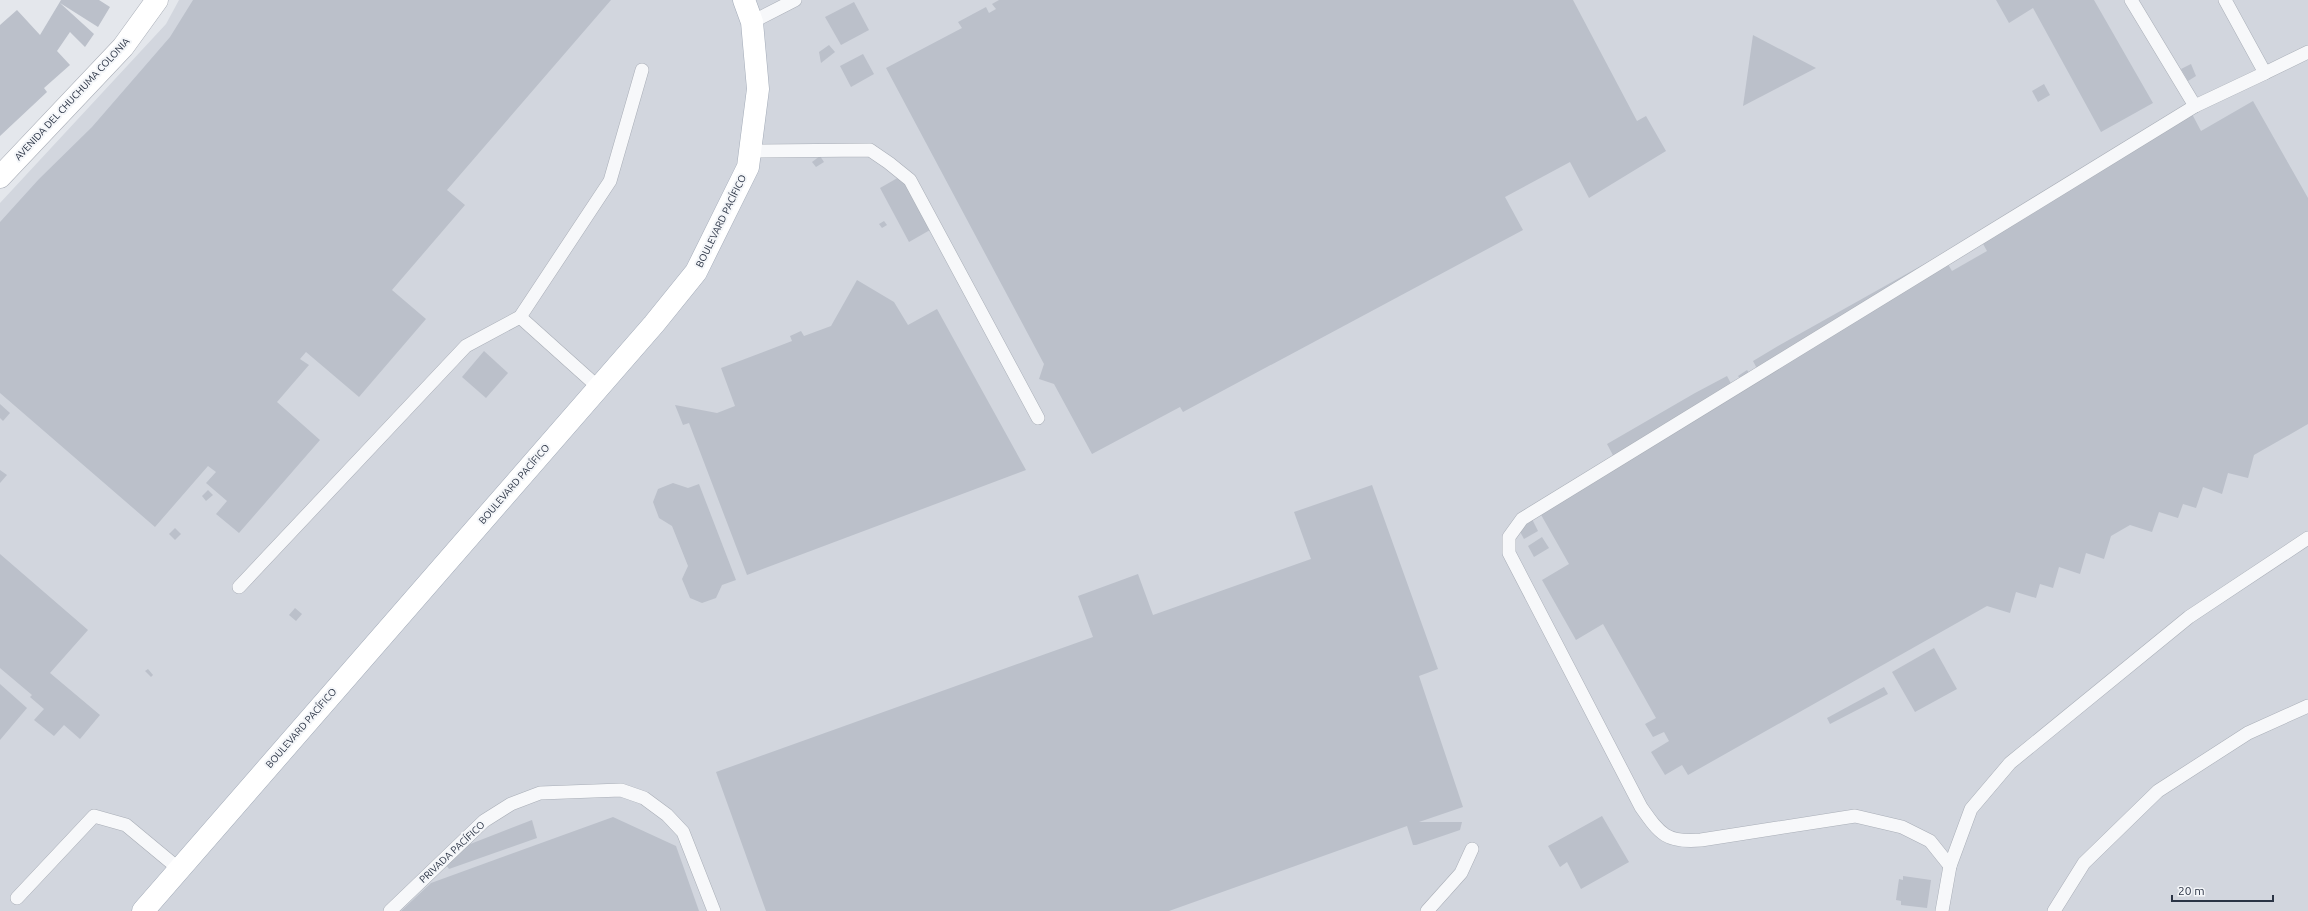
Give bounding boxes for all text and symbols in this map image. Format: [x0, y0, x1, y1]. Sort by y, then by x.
street label: AVENIDA DEL CHUCHUMA COLONIA [12, 35, 132, 162]
street label: BOULEVARD PACÍFICO [693, 172, 748, 269]
street label: BOULEVARD PACÍFICO [476, 441, 552, 526]
street label: BOULEVARD PACÍFICO [263, 685, 339, 770]
street label: PRIVADA PACÍFICO [416, 818, 487, 885]
scale bar [2172, 877, 2273, 903]
text: 20 m [2178, 884, 2205, 897]

